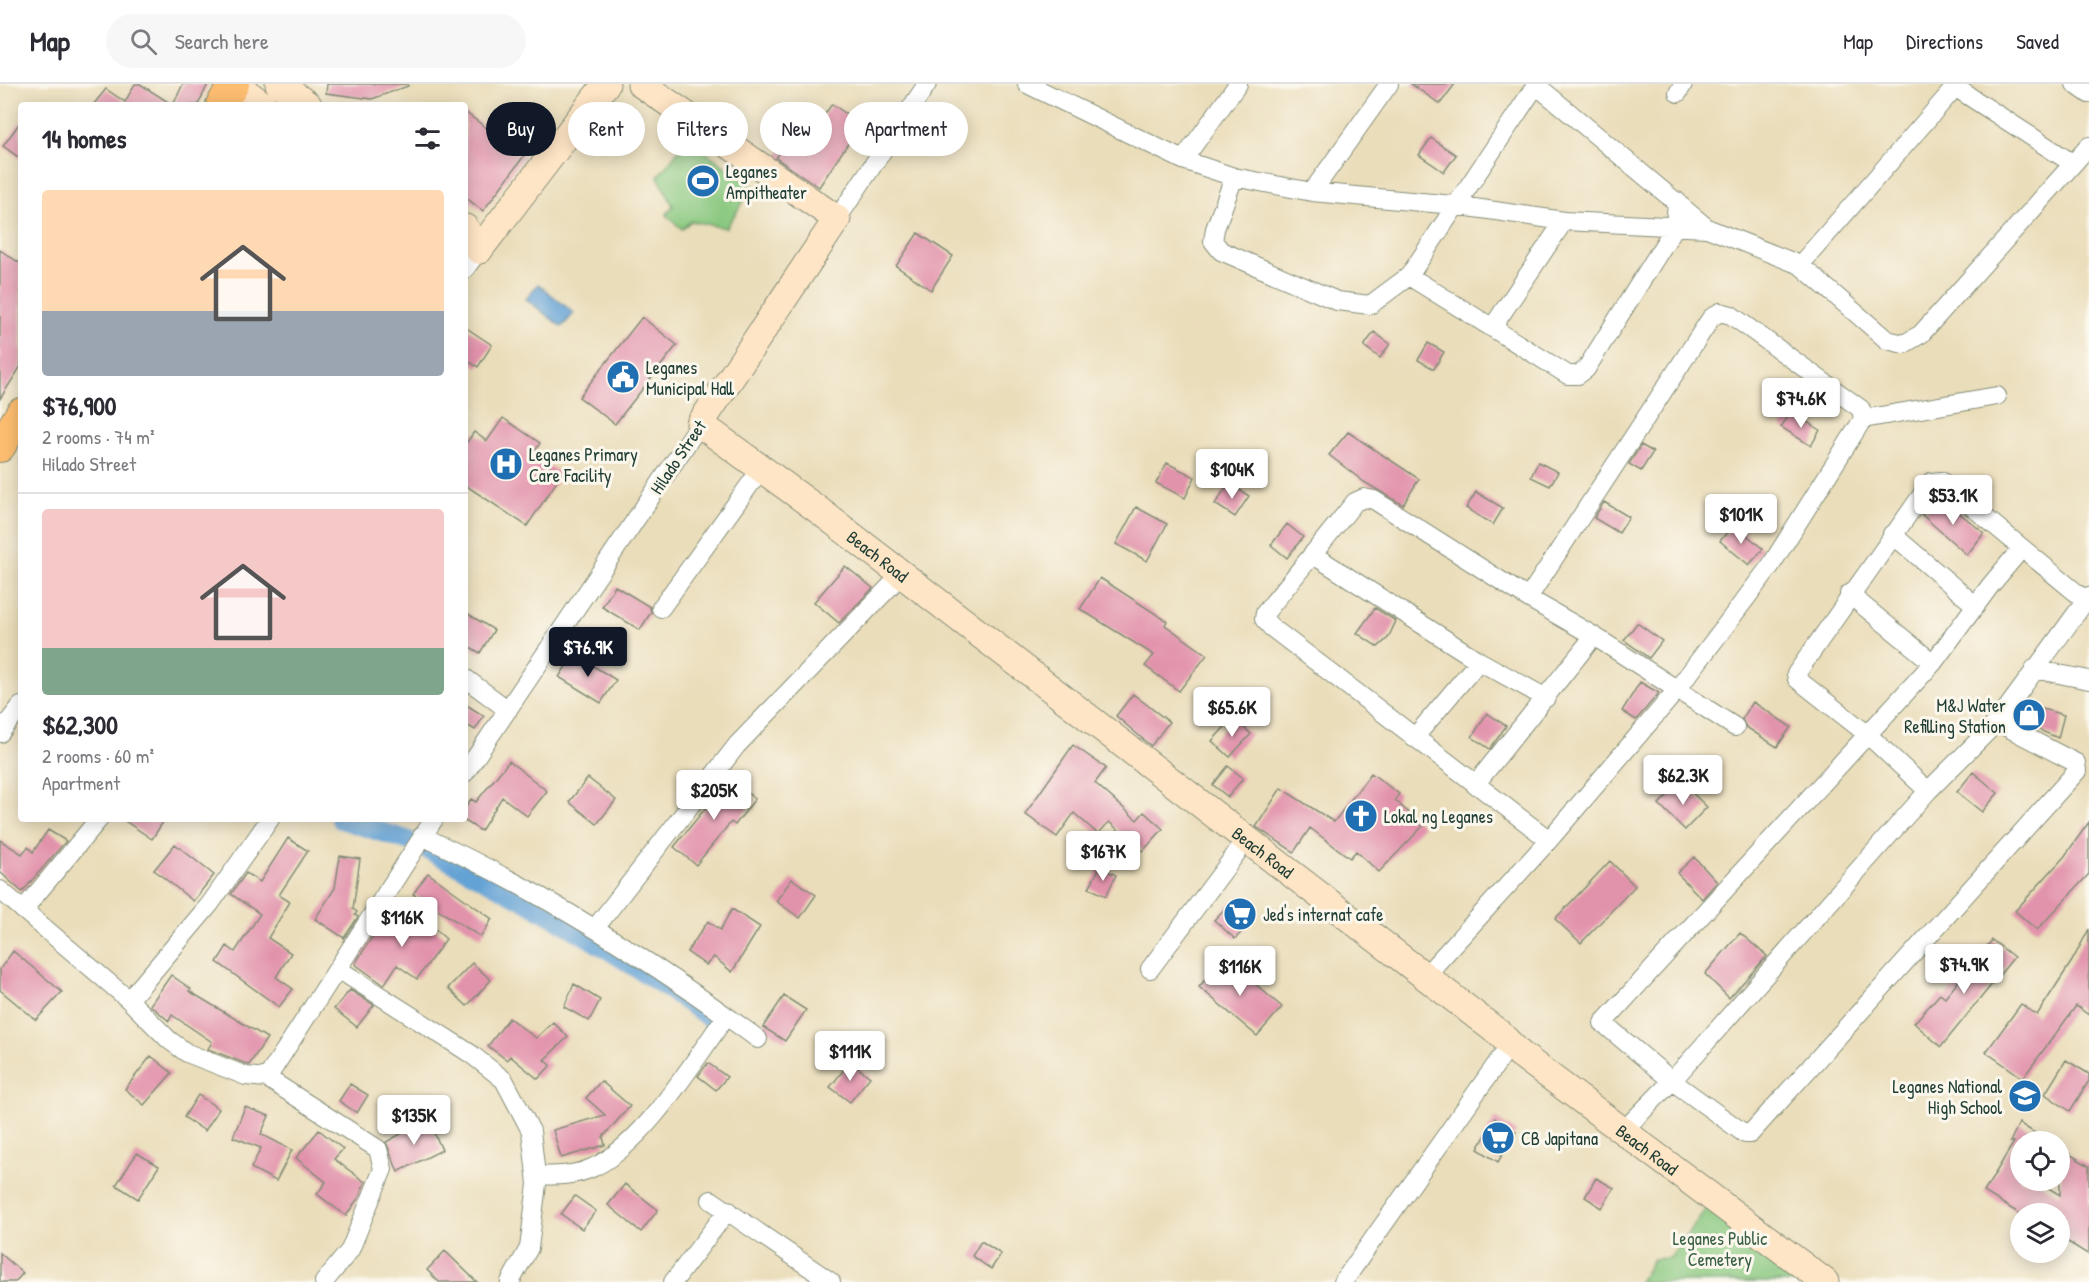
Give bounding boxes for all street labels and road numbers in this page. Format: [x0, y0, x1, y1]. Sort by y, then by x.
street label: Hilado Street [644, 414, 712, 499]
street label: Beach Road [842, 524, 914, 588]
street label: Beach Road [1227, 820, 1299, 884]
street label: Beach Road [1611, 1118, 1684, 1181]

